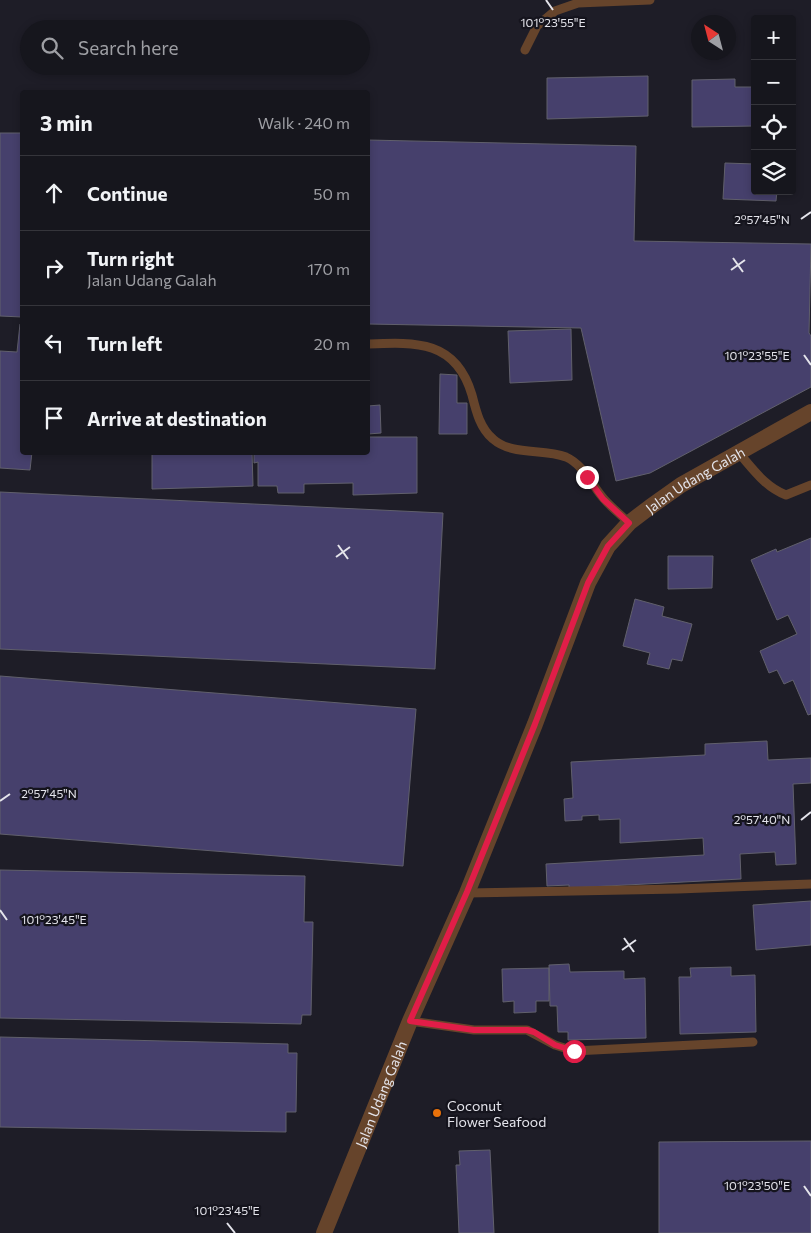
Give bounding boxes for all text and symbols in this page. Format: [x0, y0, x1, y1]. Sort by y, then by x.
text: 101°23'55"E [520, 15, 586, 29]
north arrow [691, 15, 736, 60]
map controls [751, 15, 796, 195]
button: + [751, 15, 796, 60]
search box [20, 20, 370, 75]
icon: search [38, 34, 66, 62]
text: Search here [78, 36, 178, 59]
button: − [751, 60, 796, 105]
button: locate [751, 105, 796, 150]
text: 3 min [40, 110, 93, 135]
text: Walk · 240 m [258, 113, 350, 132]
button: layers [751, 150, 796, 195]
icon: ahead [40, 179, 68, 207]
text: Continue [87, 182, 167, 205]
text: 50 m [313, 184, 350, 203]
text: 2°57'45"N [734, 212, 790, 226]
text: Turn right [87, 247, 174, 270]
icon: right [40, 254, 68, 282]
text: 170 m [307, 259, 350, 278]
text: Jalan Udang Galah [87, 270, 217, 289]
icon: left [40, 329, 68, 357]
text: Turn left [87, 332, 162, 355]
text: 20 m [314, 334, 350, 353]
text: 101°23'55"E [724, 348, 790, 362]
icon: arrive [40, 404, 68, 432]
text: Arrive at destination [87, 407, 267, 430]
street label: Jalan Udang Galah [642, 443, 747, 516]
route end [576, 466, 599, 489]
text: 2°57'45"N [21, 786, 77, 800]
text: 2°57'40"N [734, 812, 790, 826]
text: 101°23'45"E [21, 912, 87, 926]
street label: Jalan Udang Galah [351, 1038, 410, 1150]
route start [563, 1040, 586, 1063]
place label: Coconut Flower Seafood [447, 1097, 546, 1130]
marker: Coconut Flower Seafood [431, 1107, 443, 1119]
text: 101°23'50"E [724, 1178, 790, 1192]
text: 101°23'45"E [194, 1203, 260, 1217]

